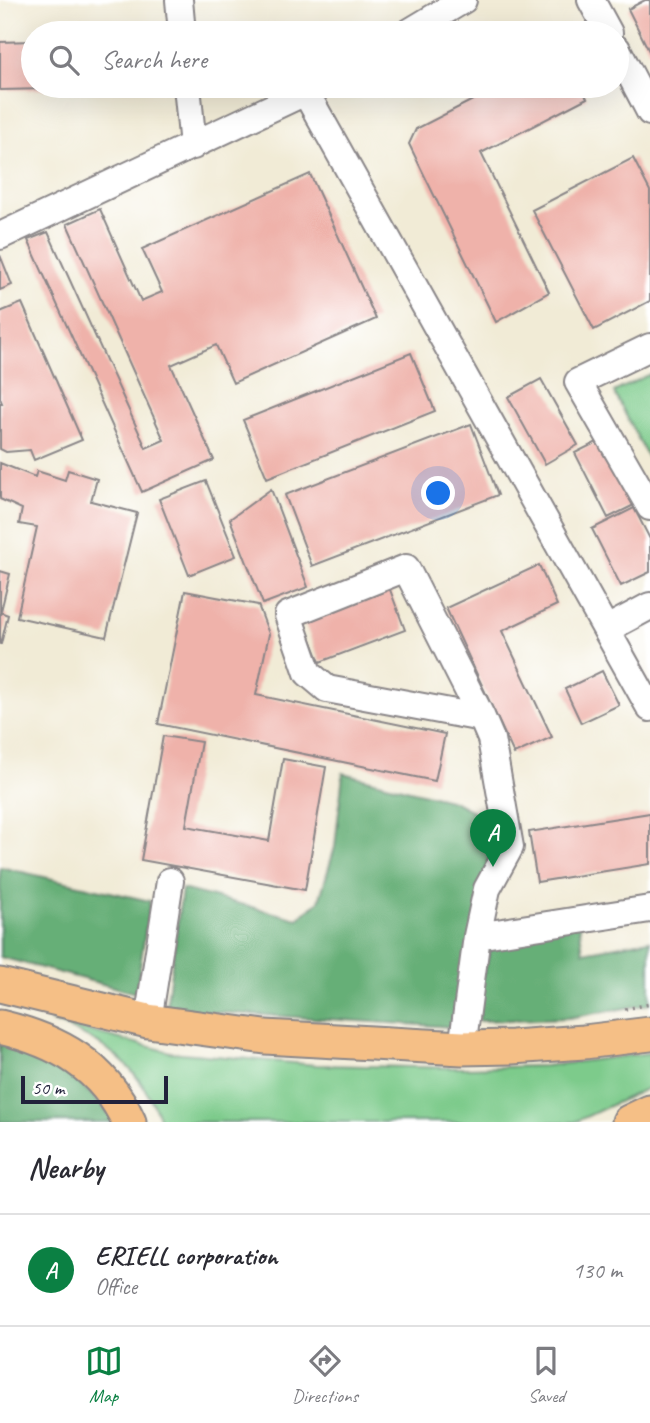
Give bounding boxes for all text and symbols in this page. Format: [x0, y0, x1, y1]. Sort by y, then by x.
search box [21, 21, 629, 98]
icon: search [45, 41, 83, 79]
text: Search here [101, 43, 207, 76]
your location [421, 476, 455, 510]
pin: A [470, 809, 516, 867]
scale bar [21, 1073, 168, 1105]
text: 50 m [32, 1076, 64, 1100]
text: Nearby [28, 1149, 104, 1187]
text: ERIELL corporation [95, 1239, 278, 1272]
text: A [45, 1256, 57, 1285]
text: 130 m [573, 1256, 622, 1285]
text: Office [95, 1272, 137, 1301]
tab: Map [85, 1342, 123, 1408]
tab: Directions [292, 1342, 358, 1408]
tab: Saved [527, 1342, 565, 1408]

